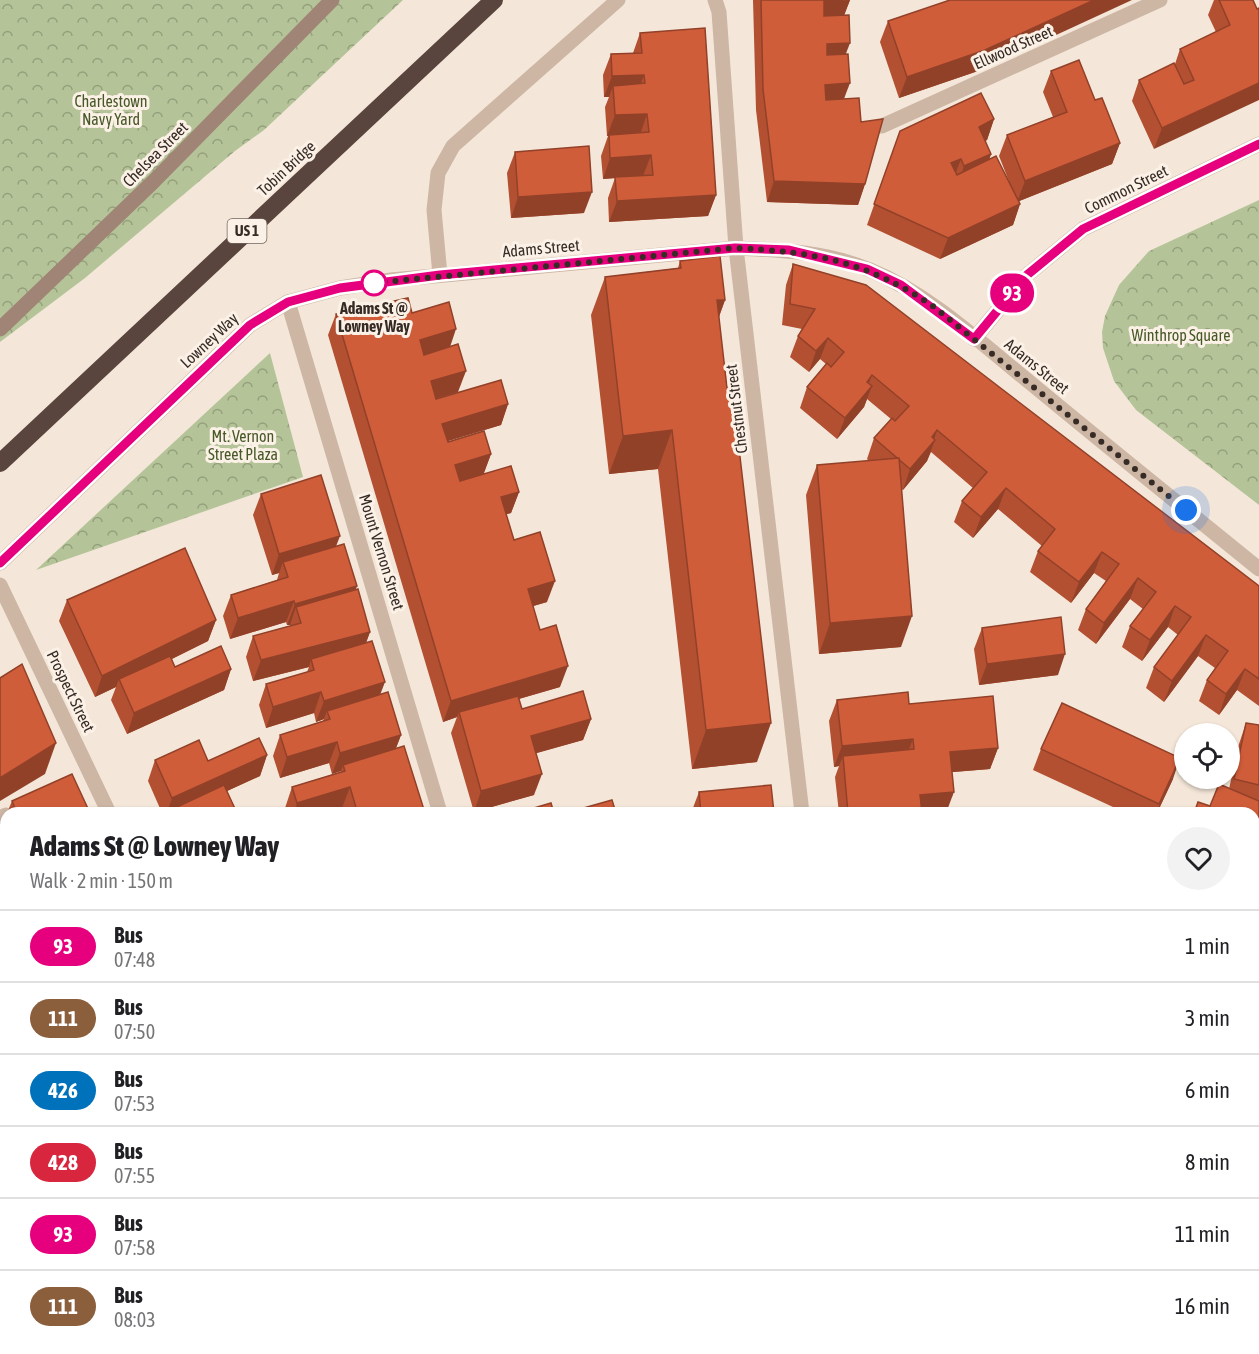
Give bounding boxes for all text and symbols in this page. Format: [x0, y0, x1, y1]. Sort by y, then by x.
street label: Ellwood Street [971, 21, 1056, 72]
park label: Charlestown Navy Yard [74, 92, 148, 129]
street label: Chelsea Street [119, 118, 191, 190]
street label: Tobin Bridge [253, 137, 319, 200]
street label: Common Street [1081, 161, 1171, 217]
road number: US 1 [228, 219, 266, 243]
street label: Adams Street [502, 236, 581, 260]
marker: Adams St @ Lowney Way [361, 270, 387, 296]
line badge: 93 [985, 274, 1039, 312]
text: 93 [1002, 281, 1022, 305]
place label: Adams St @ Lowney Way [338, 299, 410, 335]
street label: Lowney Way [177, 309, 242, 372]
park label: Winthrop Square [1132, 326, 1230, 345]
street label: Adams Street [1001, 335, 1073, 398]
street label: Chestnut Street [722, 363, 750, 455]
park label: Mt. Vernon Street Plaza [208, 427, 278, 463]
street label: Mount Vernon Street [356, 492, 408, 612]
your location [1171, 495, 1201, 525]
street label: Prospect Street [43, 647, 99, 735]
map controls [1174, 723, 1240, 789]
button: locate [1174, 723, 1240, 789]
button: heart [1167, 827, 1230, 890]
text: Adams St @ Lowney Way [30, 830, 279, 862]
text: Walk · 2 min · 150 m [30, 869, 173, 892]
text: Bus [114, 922, 143, 948]
text: 1 min [1185, 933, 1230, 959]
text: 93 [53, 934, 73, 958]
text: 07:48 [114, 948, 155, 971]
text: Bus [114, 994, 143, 1020]
text: 3 min [1185, 1005, 1230, 1031]
text: 111 [48, 1006, 78, 1030]
text: 07:50 [114, 1020, 155, 1043]
text: Bus [114, 1066, 143, 1092]
text: 6 min [1185, 1077, 1230, 1103]
text: 426 [48, 1078, 78, 1102]
text: 07:53 [114, 1092, 155, 1115]
text: Bus [114, 1138, 143, 1164]
text: 8 min [1185, 1149, 1230, 1175]
text: 428 [48, 1150, 78, 1174]
text: 07:55 [114, 1164, 155, 1187]
text: Bus [114, 1210, 143, 1236]
text: 11 min [1175, 1221, 1230, 1247]
text: 93 [53, 1222, 73, 1246]
text: 07:58 [114, 1236, 155, 1259]
text: Bus [114, 1282, 143, 1308]
text: 16 min [1175, 1293, 1230, 1319]
text: 111 [48, 1294, 78, 1318]
text: 08:03 [114, 1308, 156, 1331]

